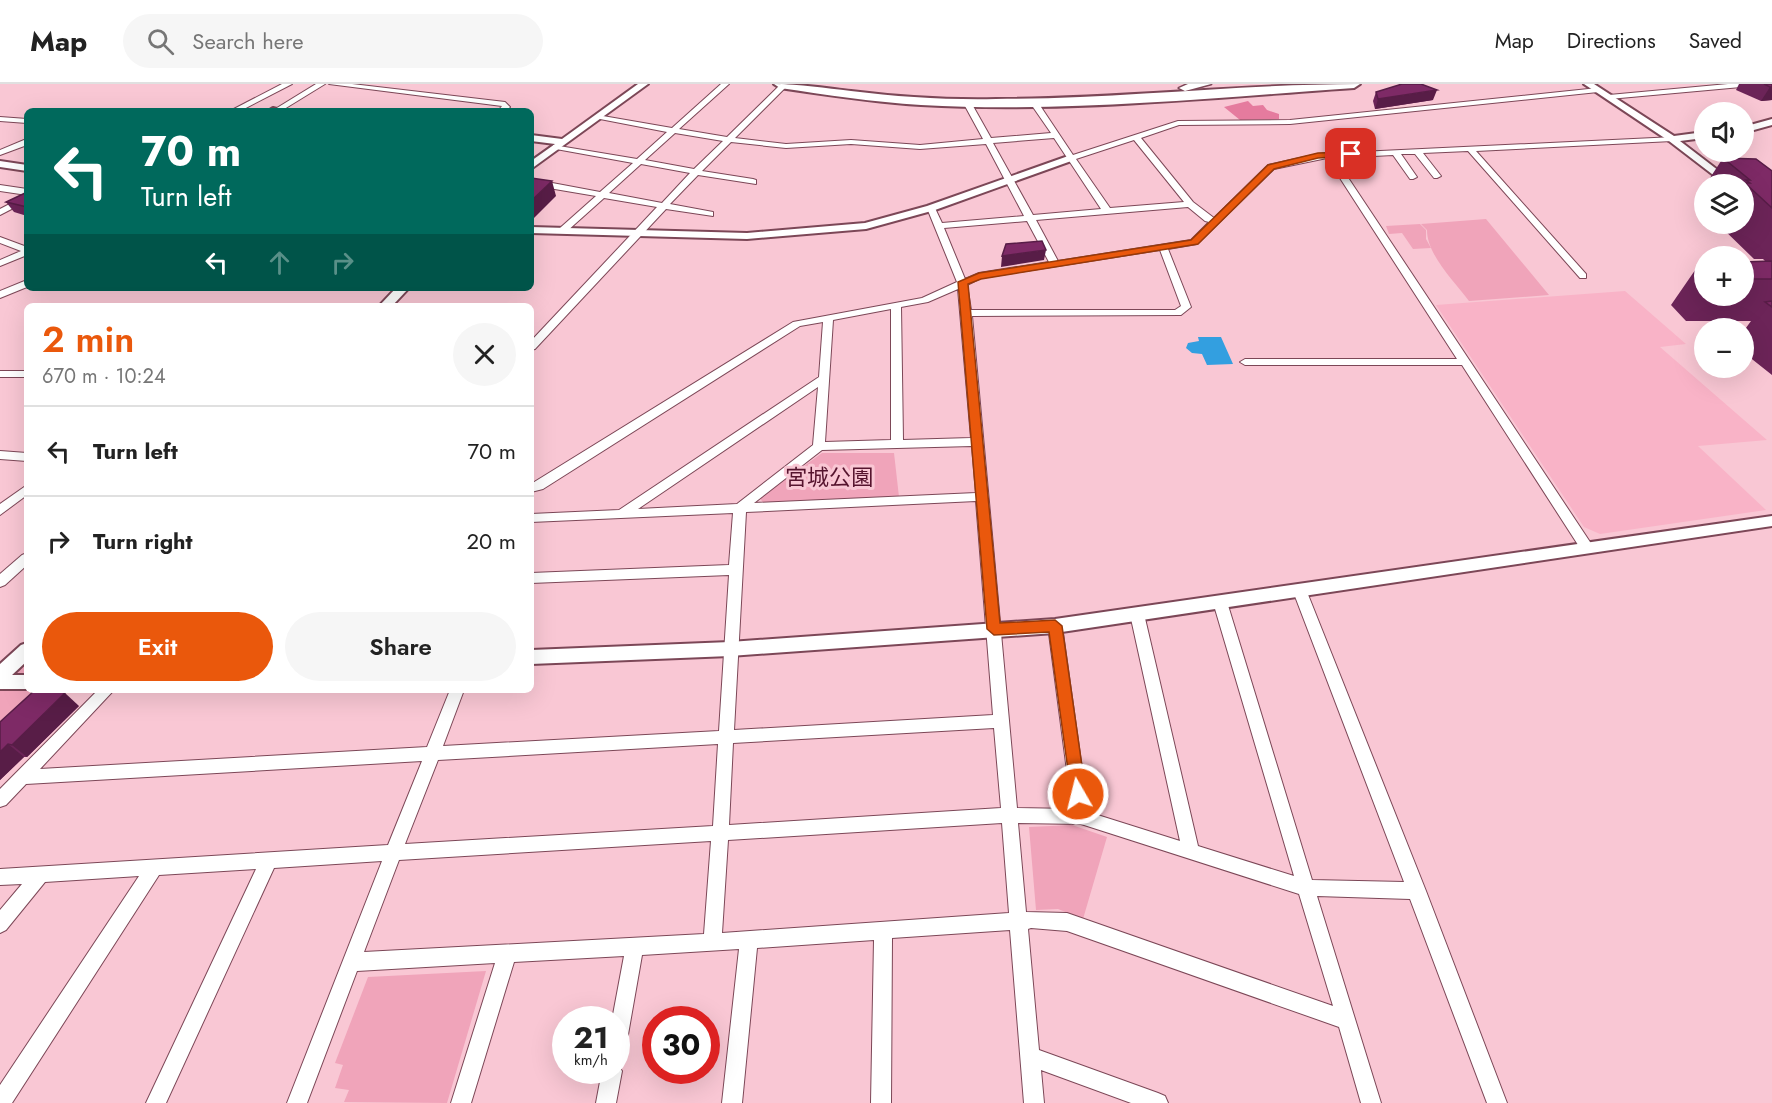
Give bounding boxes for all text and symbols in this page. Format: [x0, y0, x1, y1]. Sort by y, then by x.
search box [123, 14, 543, 68]
text: Map [30, 21, 87, 62]
icon: search [144, 25, 177, 58]
text: Search here [192, 25, 304, 57]
text: Map [1495, 26, 1534, 56]
text: Directions [1567, 26, 1656, 56]
text: Saved [1689, 26, 1742, 56]
map controls [1694, 102, 1754, 378]
button: sound [1694, 102, 1754, 162]
text: 70 m [141, 121, 241, 182]
pin [1325, 128, 1376, 179]
icon: left [42, 132, 120, 210]
icon: arrive [1334, 137, 1367, 170]
button: layers [1694, 174, 1754, 234]
text: Turn left [141, 177, 231, 216]
icon: left [200, 246, 233, 279]
icon: ahead [263, 246, 296, 279]
icon: right [326, 246, 359, 279]
button: + [1694, 246, 1754, 306]
text: 2 min [42, 313, 134, 365]
button: − [1694, 318, 1754, 378]
button: close [453, 323, 516, 386]
text: 670 m · 10:24 [42, 362, 166, 391]
icon: left [42, 435, 75, 468]
text: Turn left [93, 435, 178, 467]
text: 70 m [467, 435, 516, 467]
park label: 宮城公園 [785, 461, 873, 493]
icon: right [42, 525, 75, 558]
text: Turn right [93, 525, 193, 557]
text: 20 m [467, 525, 516, 557]
button: Exit [42, 612, 273, 681]
button: Share [285, 612, 516, 681]
position arrow [1046, 762, 1110, 826]
speed limit sign: 30 [642, 1006, 720, 1084]
text: 21 [574, 1016, 608, 1059]
text: km/h [574, 1049, 608, 1071]

